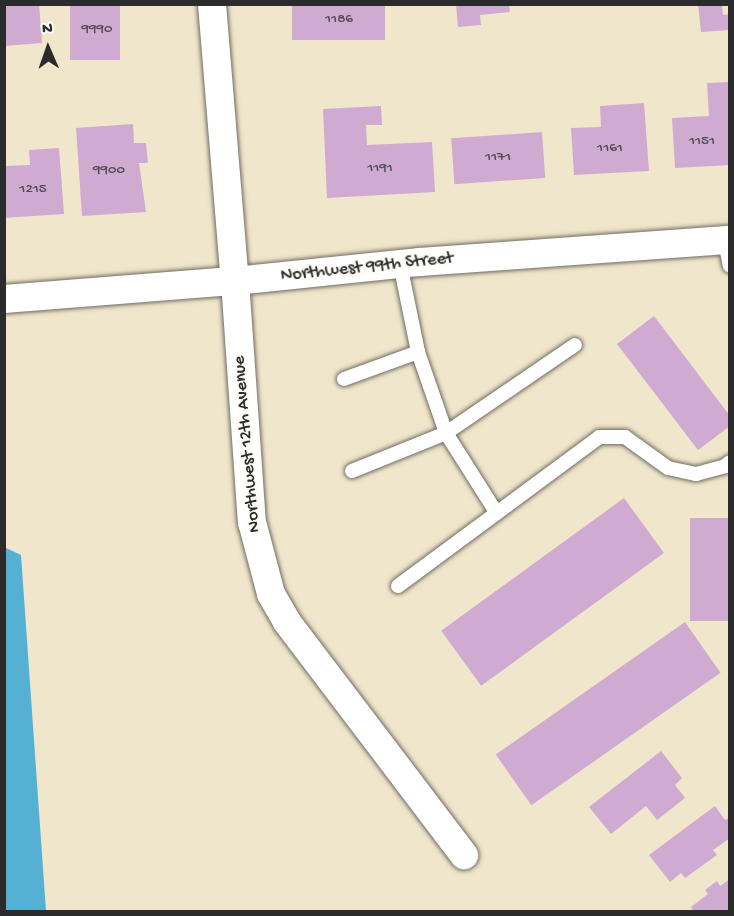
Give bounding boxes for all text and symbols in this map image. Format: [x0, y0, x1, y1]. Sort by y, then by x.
house number: 1186 [325, 11, 353, 29]
north arrow [18, 18, 78, 78]
text: N [42, 20, 53, 39]
house number: 9990 [81, 21, 113, 39]
house number: 1151 [689, 133, 715, 151]
house number: 1161 [597, 140, 623, 158]
house number: 1171 [485, 149, 511, 167]
house number: 1191 [367, 160, 393, 178]
house number: 9900 [93, 162, 125, 180]
house number: 1215 [19, 181, 47, 199]
street label: Northwest 99th Street [280, 248, 454, 288]
street label: Northwest 12th Avenue [230, 355, 266, 533]

